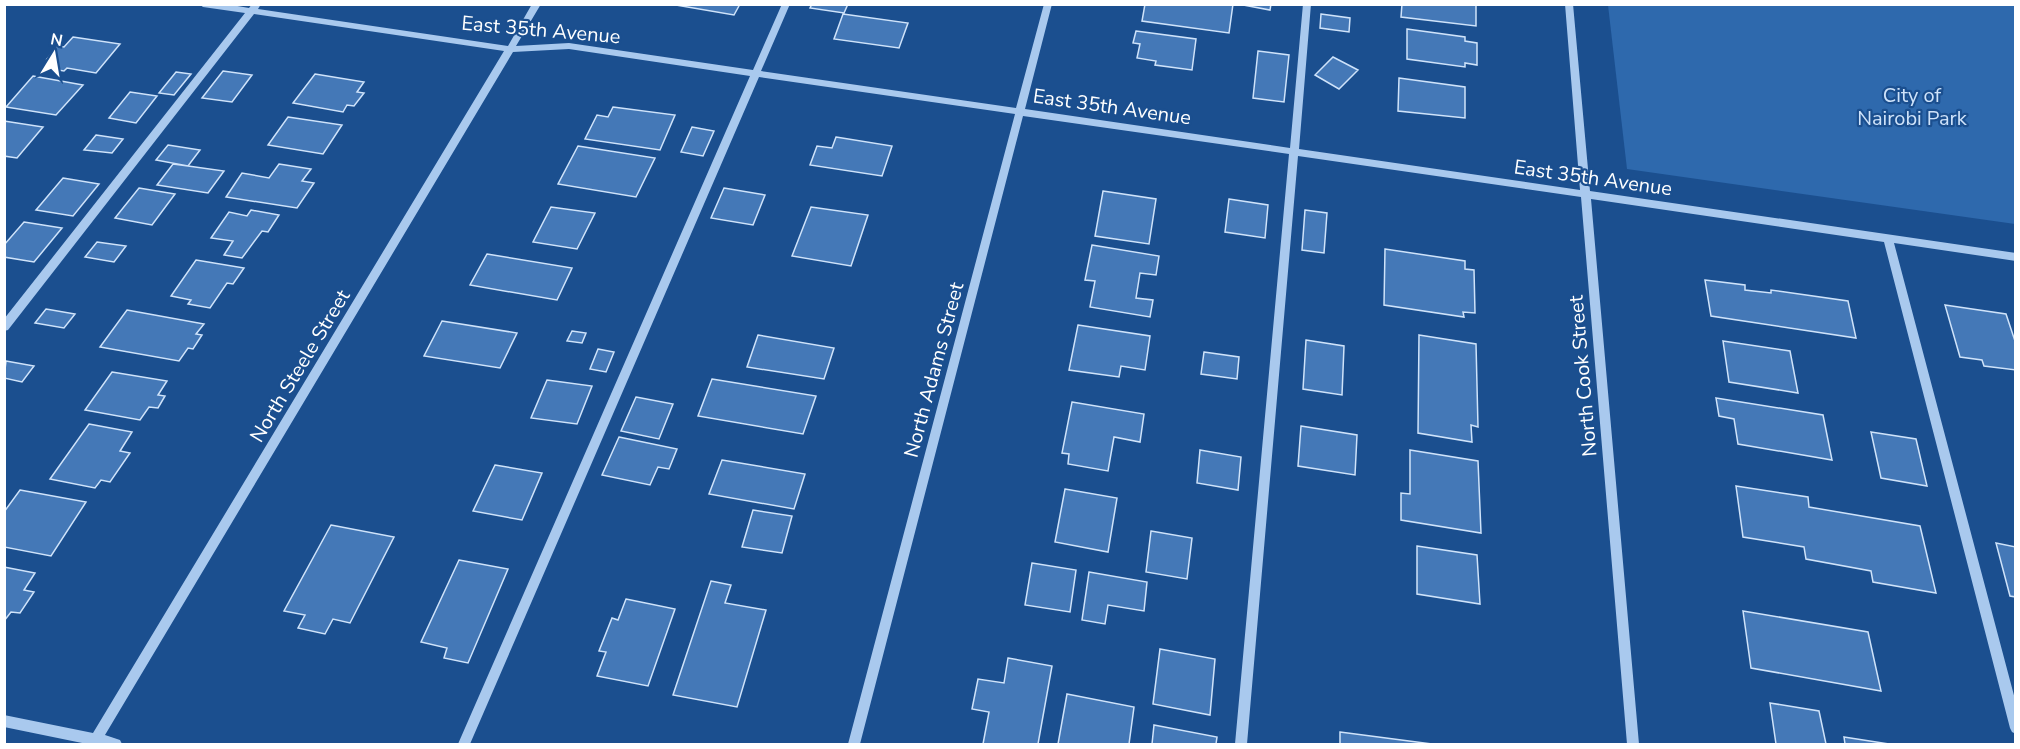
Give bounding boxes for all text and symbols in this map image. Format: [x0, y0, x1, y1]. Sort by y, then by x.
street label: East 35th Avenue [460, 10, 622, 50]
north arrow [24, 24, 84, 84]
text: N [49, 28, 65, 52]
park label: City of Nairobi Park [1857, 82, 1968, 132]
street label: East 35th Avenue [1031, 83, 1193, 131]
street label: East 35th Avenue [1512, 154, 1674, 202]
street label: North Adams Street [898, 278, 971, 461]
street label: North Steele Street [244, 284, 357, 447]
street label: North Cook Street [1562, 293, 1604, 458]

